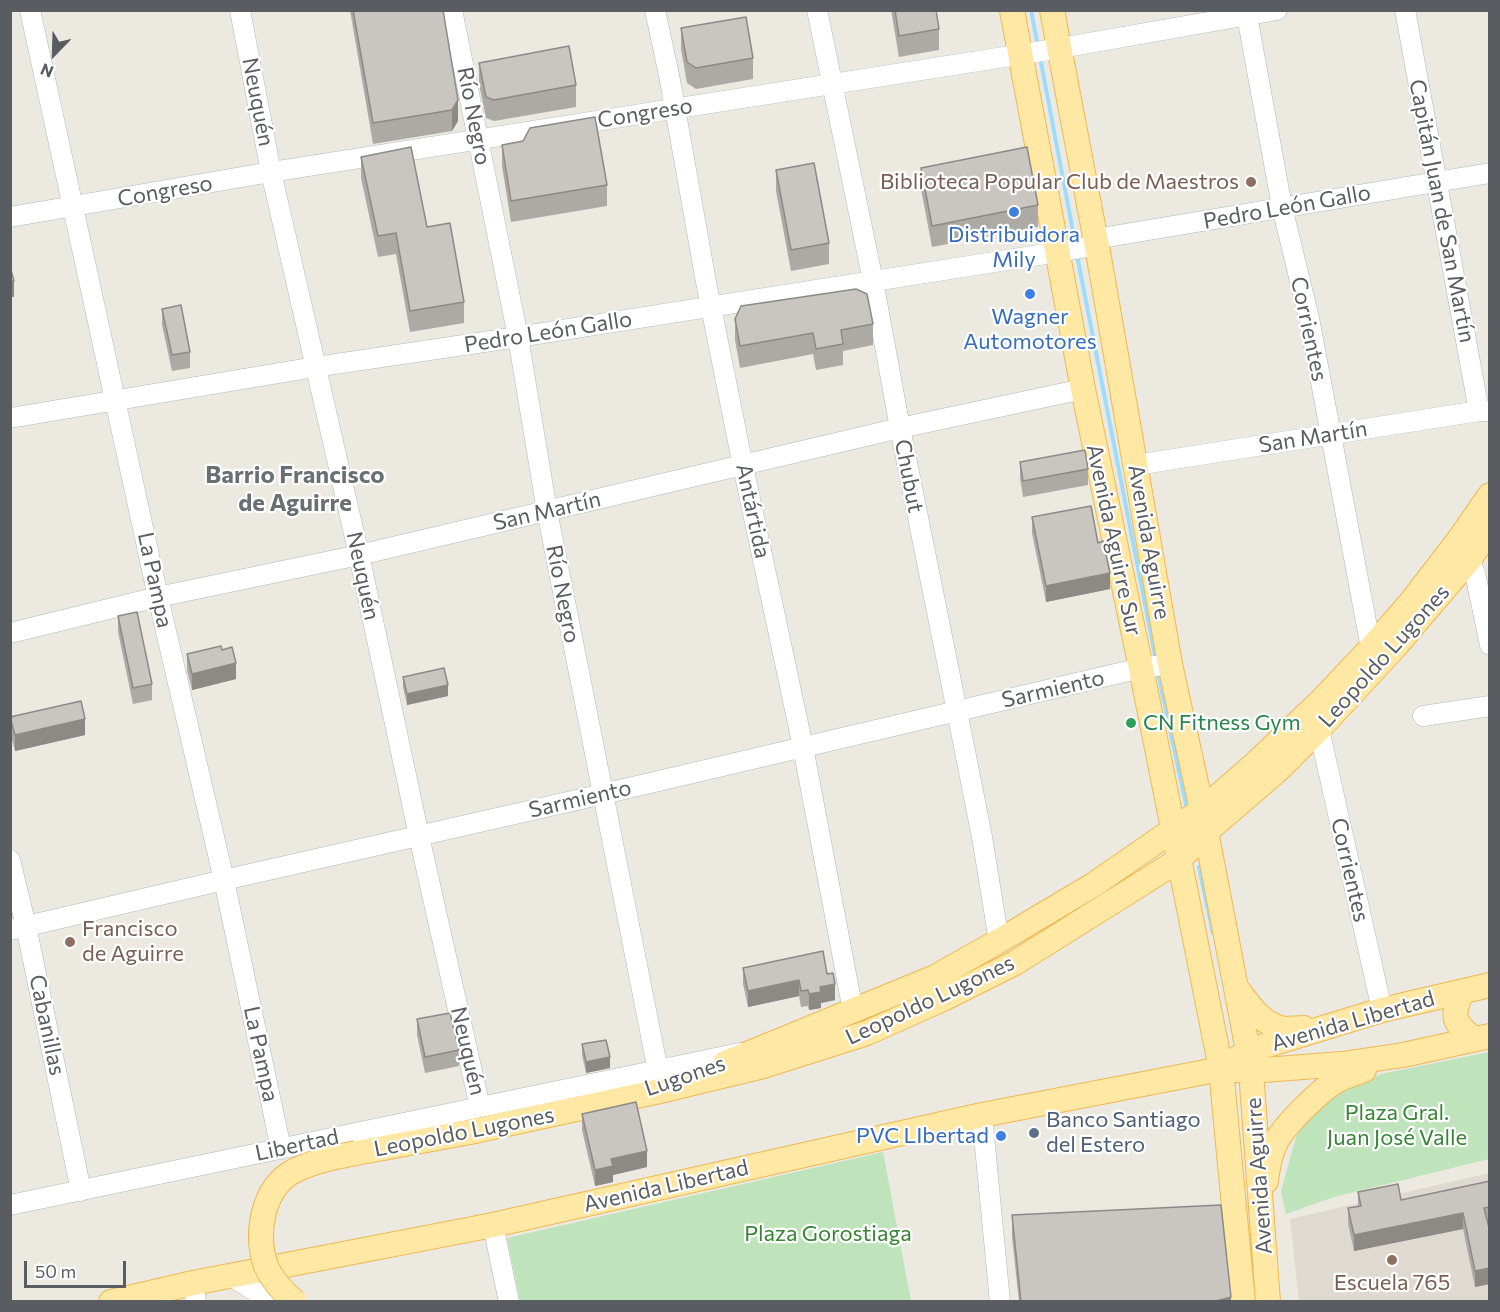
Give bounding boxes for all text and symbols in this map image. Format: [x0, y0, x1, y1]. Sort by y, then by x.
north arrow [24, 24, 84, 84]
street label: Neuquén [236, 55, 280, 149]
text: N [38, 60, 56, 82]
street label: Río Negro [452, 65, 496, 167]
street label: Capitán Juan de San Martín [1404, 77, 1480, 345]
street label: Congreso [596, 92, 694, 134]
place label: Biblioteca Popular Club de Maestros [880, 169, 1239, 195]
street label: Congreso [115, 170, 215, 212]
marker: Biblioteca Popular Club de Maestros [1244, 175, 1258, 189]
street label: Pedro León Gallo [1201, 179, 1373, 235]
marker: Distribuidora Mily [1007, 205, 1021, 219]
place label: Distribuidora Mily [948, 222, 1080, 274]
street label: Corrientes [1285, 274, 1333, 384]
marker: Wagner Automotores [1023, 287, 1037, 301]
place label: Wagner Automotores [963, 304, 1097, 356]
street label: Pedro León Gallo [462, 306, 634, 358]
street label: San Martín [1257, 415, 1369, 459]
street label: Chubut [889, 437, 929, 515]
street label: Avenida Aguirre Sur [1081, 442, 1147, 638]
district label: Barrio Francisco de Aguirre [205, 461, 385, 517]
street label: Antártida [730, 461, 776, 561]
street label: Avenida Aguirre [1122, 462, 1176, 622]
street label: San Martín [491, 486, 603, 536]
street label: Neuquén [341, 529, 385, 623]
street label: La Pampa [132, 530, 178, 630]
street label: Río Negro [541, 543, 585, 645]
street label: Leopoldo Lugones [1313, 579, 1455, 733]
street label: Sarmiento [999, 664, 1107, 714]
place label: CN Fitness Gym [1143, 710, 1301, 736]
marker: CN Fitness Gym [1124, 716, 1138, 730]
street label: Sarmiento [526, 774, 634, 824]
street label: Corrientes [1325, 815, 1375, 925]
place label: Francisco de Aguirre [82, 916, 184, 968]
marker: Francisco de Aguirre [63, 935, 77, 949]
street label: Leopoldo Lugones [841, 949, 1019, 1051]
street label: Cabanillas [23, 972, 71, 1078]
street label: Avenida Libertad [1268, 985, 1438, 1057]
street label: La Pampa [238, 1004, 284, 1104]
street label: Neuquén [445, 1004, 491, 1098]
street label: Lugones [641, 1050, 729, 1102]
street label: Avenida Aguirre [1240, 1097, 1278, 1255]
park label: Plaza Gral. Juan José Valle [1327, 1100, 1467, 1152]
street label: Leopoldo Lugones [372, 1102, 556, 1162]
place label: Banco Santiago del Estero [1046, 1107, 1201, 1158]
street label: Libertad [253, 1123, 341, 1167]
place label: PVC LIbertad [856, 1123, 989, 1149]
marker: Banco Santiago del Estero [1027, 1126, 1041, 1140]
marker: PVC LIbertad [994, 1129, 1008, 1143]
street label: Avenida Libertad [581, 1154, 751, 1218]
park label: Plaza Gorostiaga [744, 1221, 912, 1247]
scale bar [27, 1249, 129, 1287]
marker: Escuela 765 [1385, 1253, 1399, 1267]
text: 50 m [35, 1260, 76, 1282]
place label: Escuela 765 [1334, 1270, 1450, 1296]

